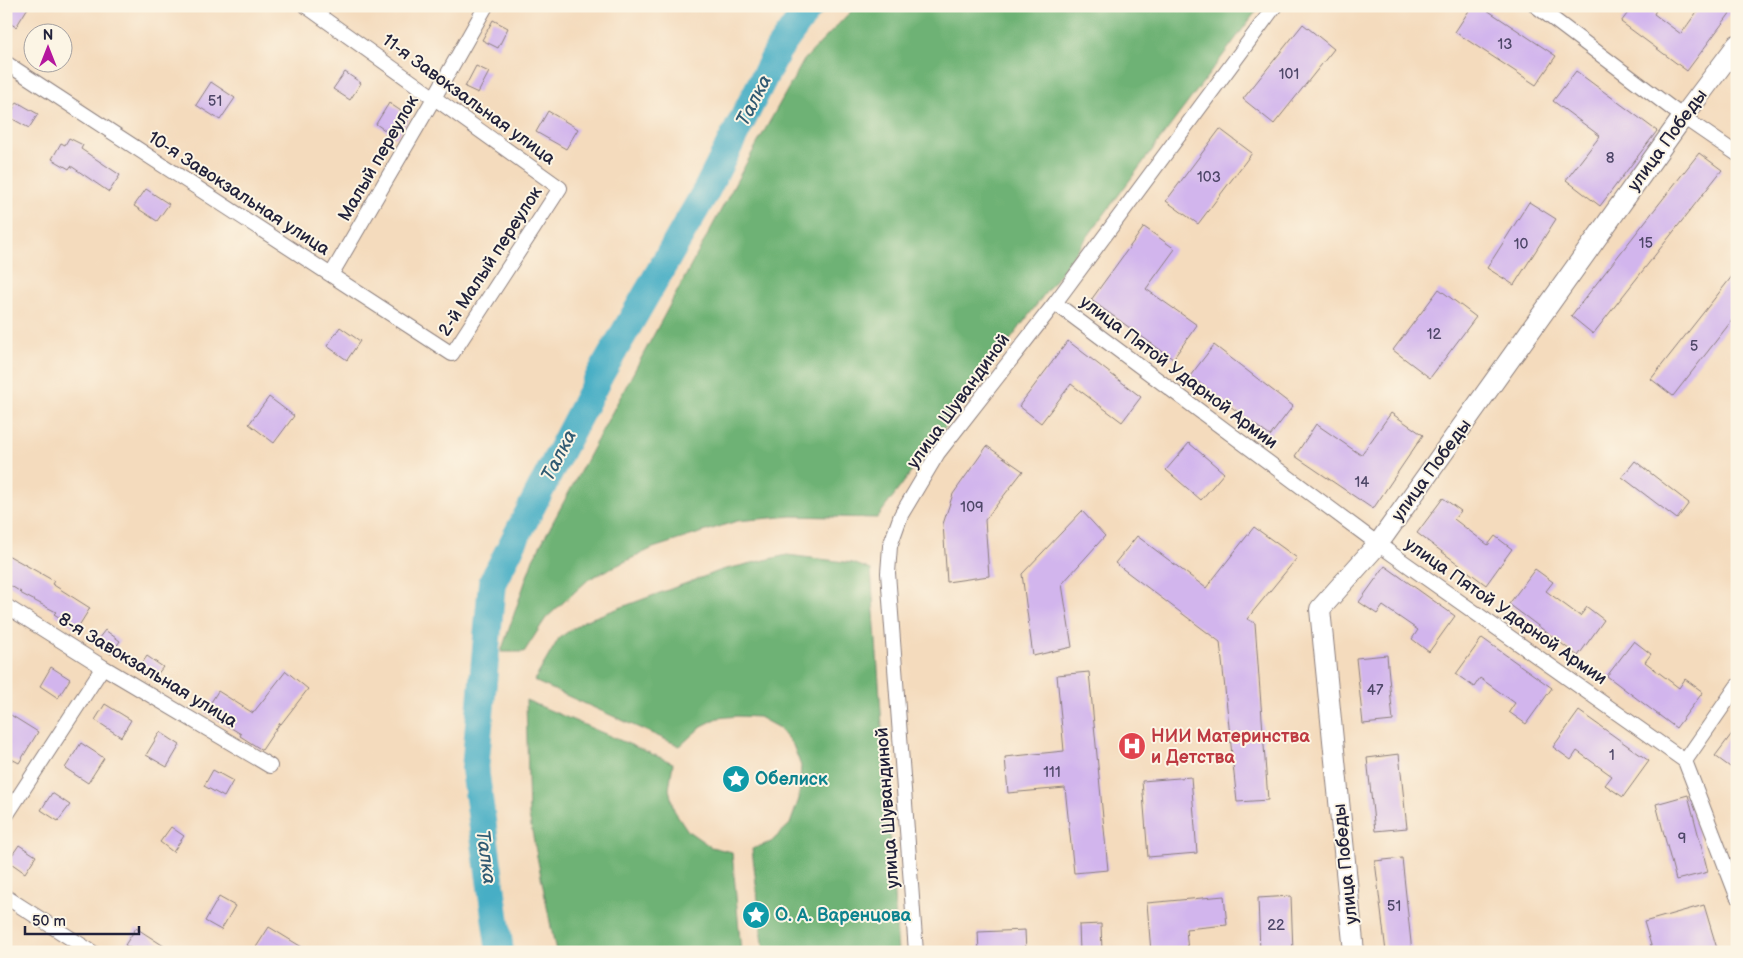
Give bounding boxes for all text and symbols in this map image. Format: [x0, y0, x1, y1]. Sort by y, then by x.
north arrow [22, 22, 72, 72]
text: N [43, 27, 53, 44]
street label: 11-я Завокзальная улица [378, 30, 560, 169]
house number: 13 [1497, 35, 1513, 54]
house number: 101 [1279, 65, 1299, 84]
water label: Талка [732, 71, 777, 130]
street label: улица Победы [1623, 85, 1712, 196]
street label: Малый переулок [334, 91, 423, 225]
house number: 51 [208, 92, 222, 111]
street label: 10-я Завокзальная улица [144, 127, 334, 260]
house number: 8 [1606, 149, 1615, 168]
house number: 103 [1197, 168, 1221, 187]
street label: 2-й Малый переулок [434, 182, 547, 340]
house number: 15 [1639, 234, 1653, 253]
house number: 10 [1514, 235, 1528, 254]
street label: улица Пятой Ударной Армии [1076, 291, 1282, 454]
house number: 12 [1427, 325, 1441, 344]
street label: улица Шувандиной [902, 330, 1014, 473]
house number: 5 [1690, 337, 1698, 356]
street label: улица Победы [1387, 415, 1476, 526]
water label: Талка [537, 426, 582, 485]
house number: 14 [1355, 473, 1369, 492]
house number: 109 [960, 498, 984, 517]
street label: улица Пятой Ударной Армии [1401, 533, 1611, 689]
street label: 8-я Завокзальная улица [54, 609, 241, 733]
house number: 47 [1367, 681, 1384, 700]
place label: НИИ Материнства и Детства [1151, 726, 1310, 768]
street label: улица Шувандиной [871, 727, 904, 889]
hospital icon: НИИ Материнства и Детства [1117, 731, 1147, 761]
house number: 1 [1609, 746, 1615, 765]
house number: 111 [1043, 763, 1061, 782]
place icon: Обелиск [721, 764, 751, 794]
place label: Обелиск [755, 769, 828, 790]
street label: улица Победы [1329, 803, 1362, 925]
water label: Талка [470, 829, 501, 886]
house number: 9 [1678, 829, 1686, 848]
house number: 51 [1387, 897, 1401, 916]
place icon: О. А. Варенцова [741, 900, 771, 930]
scale bar [25, 903, 139, 935]
place label: О. А. Варенцова [775, 905, 912, 926]
text: 50 m [32, 912, 66, 931]
house number: 22 [1267, 916, 1285, 935]

